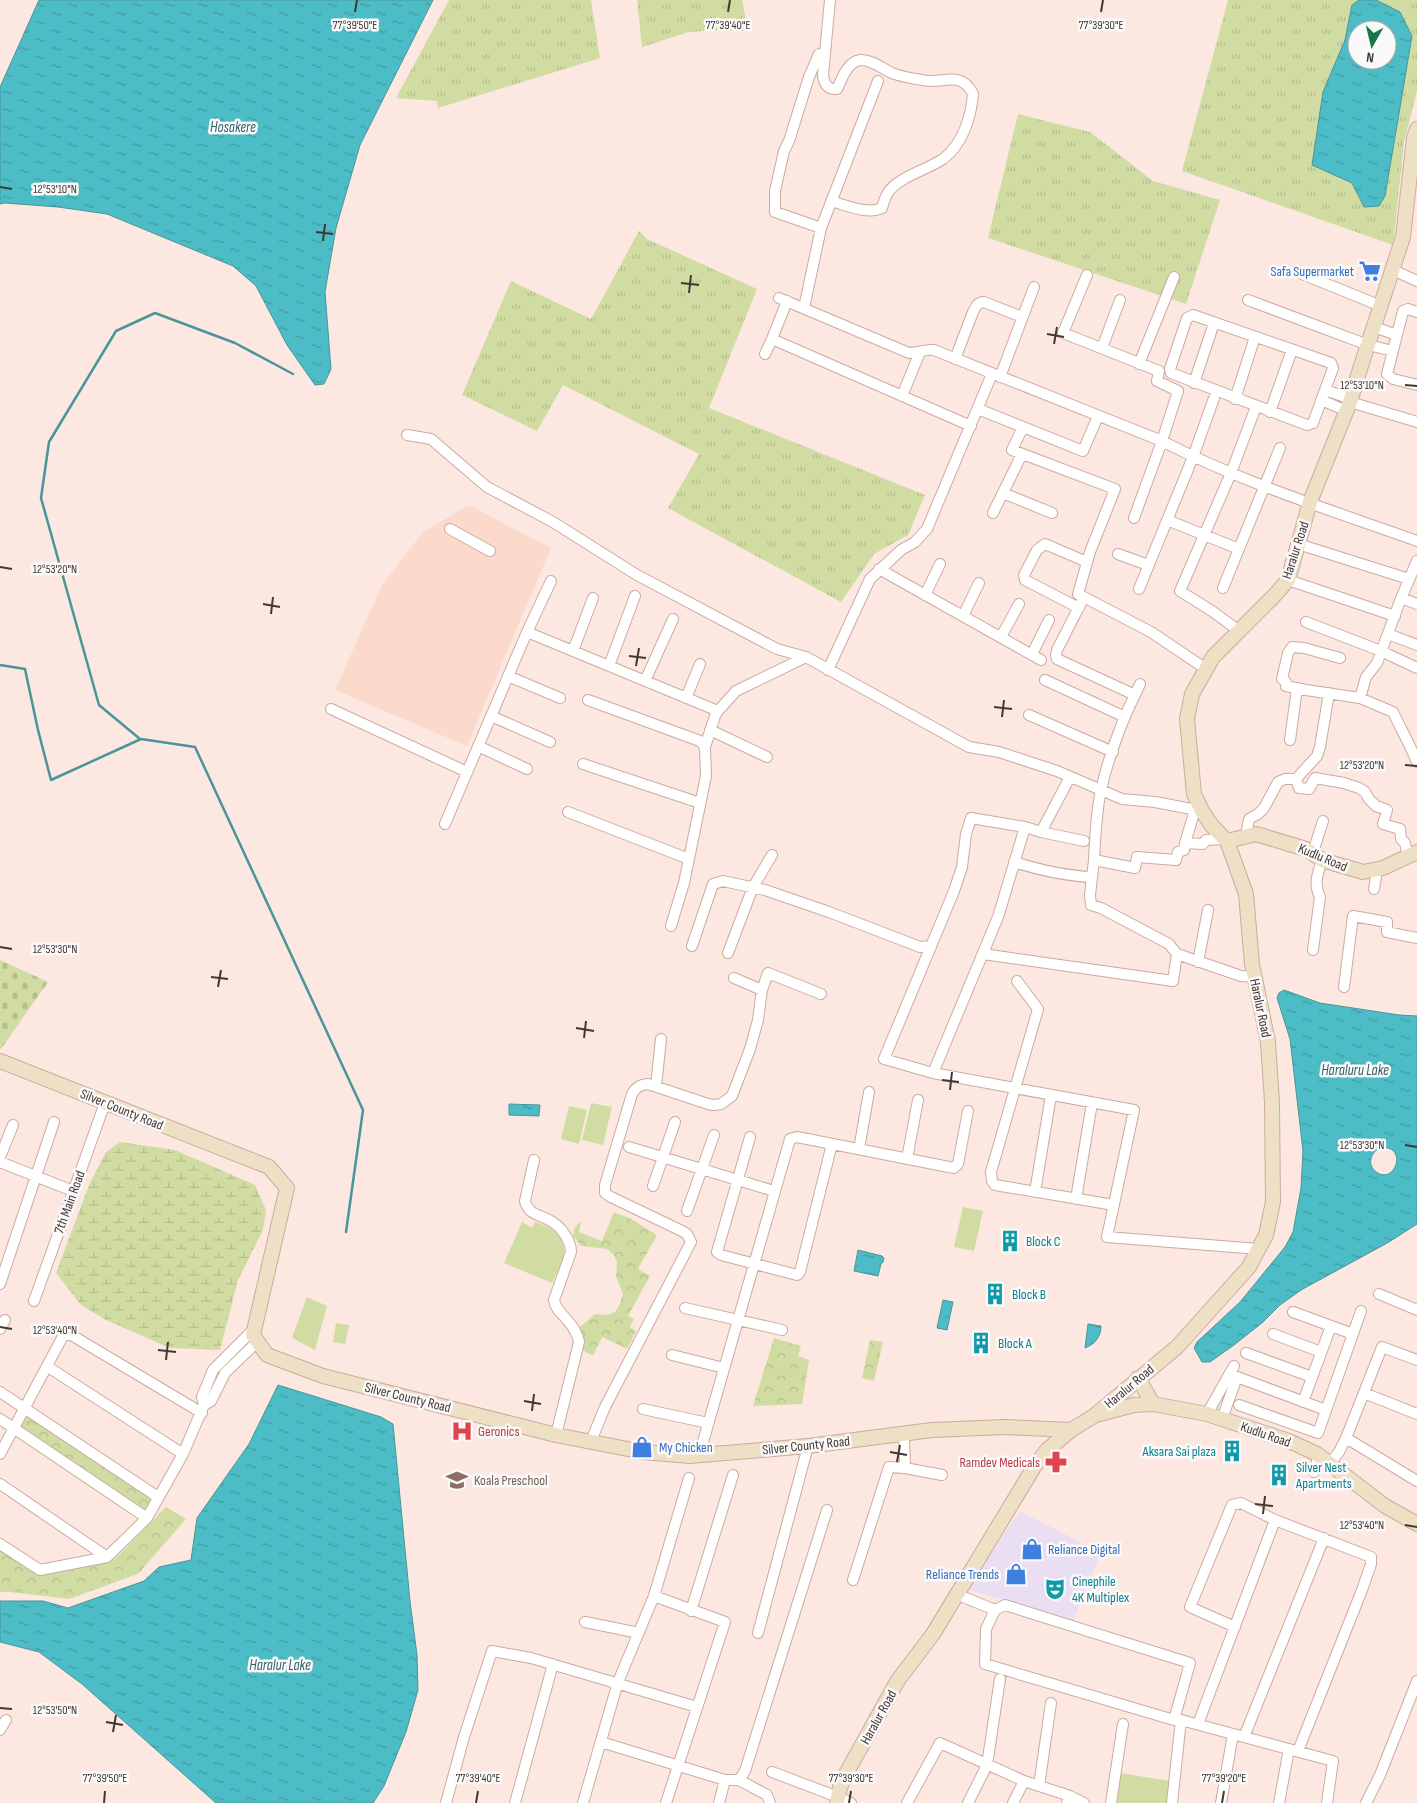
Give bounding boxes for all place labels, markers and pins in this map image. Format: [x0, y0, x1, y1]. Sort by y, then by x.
supermarket icon: Safa Supermarket [1357, 258, 1383, 284]
place label: Safa Supermarket [1270, 263, 1354, 280]
building icon: Block C [997, 1228, 1023, 1254]
place label: Block C [1026, 1233, 1061, 1250]
building icon: Block B [982, 1281, 1008, 1307]
place label: Block B [1012, 1286, 1046, 1303]
building icon: Block A [968, 1330, 994, 1356]
place label: Block A [998, 1335, 1033, 1352]
hospital icon: Geronics [449, 1418, 475, 1444]
place label: Geronics [478, 1423, 519, 1440]
shop icon: My Chicken [629, 1434, 655, 1460]
building icon: Aksara Sai plaza [1219, 1438, 1245, 1464]
place label: My Chicken [659, 1439, 713, 1456]
place label: Aksara Sai plaza [1141, 1443, 1216, 1460]
pharmacy icon: Ramdev Medicals [1043, 1449, 1069, 1475]
place label: Ramdev Medicals [960, 1454, 1040, 1471]
place label: Silver Nest Apartments [1295, 1459, 1352, 1492]
building icon: Silver Nest Apartments [1266, 1462, 1292, 1488]
school or university icon: Koala Preschool [444, 1467, 470, 1493]
place label: Koala Preschool [474, 1472, 548, 1489]
shop icon: Reliance Digital [1019, 1536, 1045, 1562]
place label: Reliance Digital [1048, 1541, 1120, 1558]
shop icon: Reliance Trends [1003, 1561, 1029, 1587]
place label: Reliance Trends [926, 1566, 999, 1583]
place label: Cinephile 4K Multiplex [1072, 1573, 1130, 1606]
theatre icon: Cinephile 4K Multiplex [1042, 1576, 1068, 1602]

